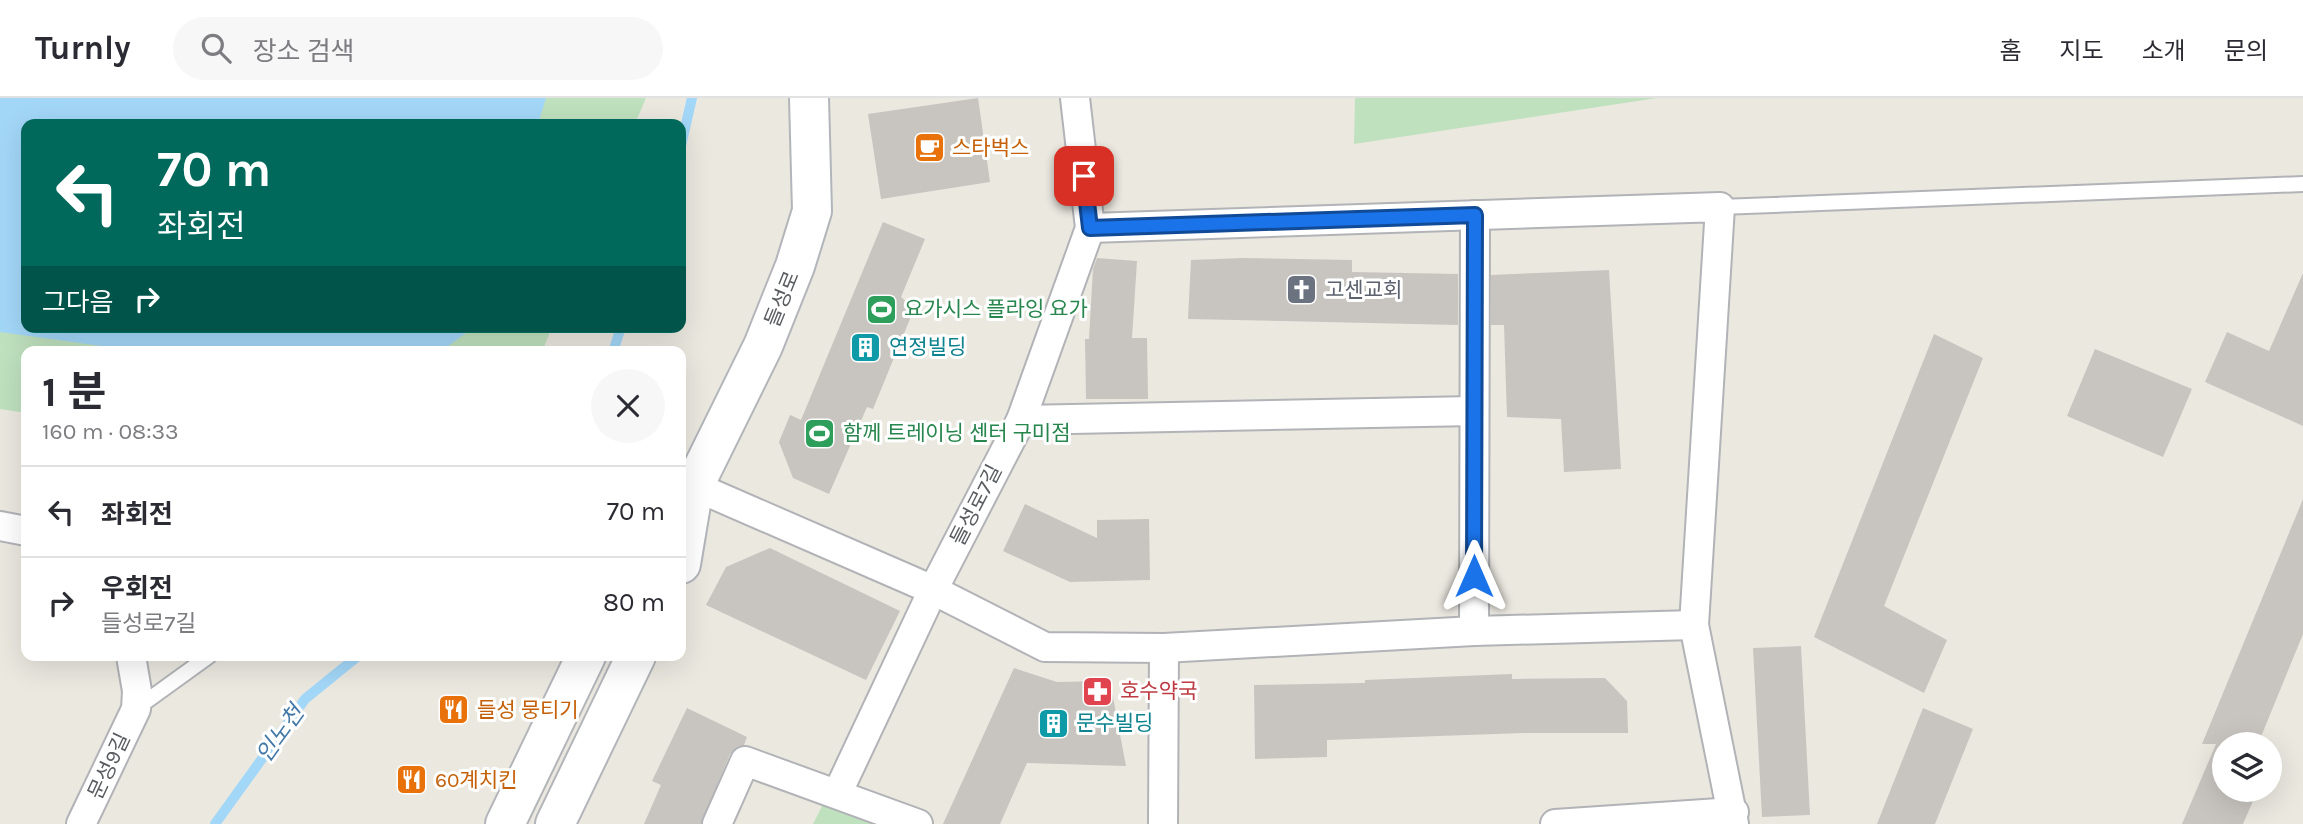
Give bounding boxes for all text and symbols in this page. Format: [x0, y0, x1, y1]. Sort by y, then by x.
search box [173, 17, 663, 80]
text: Turnly [35, 29, 131, 67]
icon: search [197, 29, 235, 67]
text: 장소 검색 [253, 36, 355, 67]
text: 홈 [1999, 37, 2021, 65]
text: 지도 [2059, 37, 2104, 65]
text: 소개 [2142, 37, 2186, 65]
text: 문의 [2224, 37, 2268, 65]
cafe icon: 스타벅스 [912, 131, 946, 165]
place label: 스타벅스 [952, 136, 1029, 160]
text: 70 m [157, 141, 271, 198]
pin [1054, 146, 1114, 206]
icon: left [42, 147, 133, 238]
icon: arrive [1065, 157, 1103, 195]
text: 좌회전 [157, 208, 245, 245]
street label: 들성로 [760, 268, 804, 330]
church icon: 고센교회 [1285, 273, 1319, 307]
place label: 고센교회 [1325, 278, 1402, 302]
icon: right [128, 280, 166, 318]
text: 그다음 [42, 287, 114, 318]
sports icon: 요가시스 플라잉 요가 [864, 292, 898, 326]
place label: 요가시스 플라잉 요가 [904, 297, 1088, 321]
building icon: 연정빌딩 [849, 330, 883, 364]
place label: 연정빌딩 [889, 335, 966, 359]
text: 1 분 [42, 367, 106, 417]
button: close [591, 369, 665, 443]
sports icon: 함께 트레이닝 센터 구미점 [803, 416, 837, 450]
text: 160 m · 08:33 [42, 418, 179, 445]
place label: 함께 트레이닝 센터 구미점 [843, 421, 1070, 445]
street label: 들성로7길 [946, 461, 1006, 549]
icon: left [42, 493, 80, 531]
text: 70 m [607, 496, 665, 527]
text: 좌회전 [101, 499, 173, 530]
position arrow [1437, 539, 1511, 613]
text: 우회전 [101, 573, 173, 604]
icon: right [42, 584, 80, 622]
text: 80 m [603, 587, 665, 618]
text: 들성로7길 [101, 610, 196, 637]
pharmacy icon: 호수약국 [1080, 674, 1114, 708]
place label: 호수약국 [1120, 679, 1197, 703]
restaurant icon: 들성 뭉티기 [437, 693, 471, 727]
water label: 인노천 [250, 698, 311, 768]
place label: 들성 뭉티기 [477, 698, 579, 722]
building icon: 문수빌딩 [1036, 706, 1070, 740]
place label: 문수빌딩 [1076, 711, 1153, 735]
street label: 문성9길 [83, 729, 135, 803]
map controls [2212, 732, 2282, 802]
button: layers [2212, 732, 2282, 802]
restaurant icon: 60계치킨 [395, 763, 429, 797]
place label: 60계치킨 [435, 768, 517, 792]

